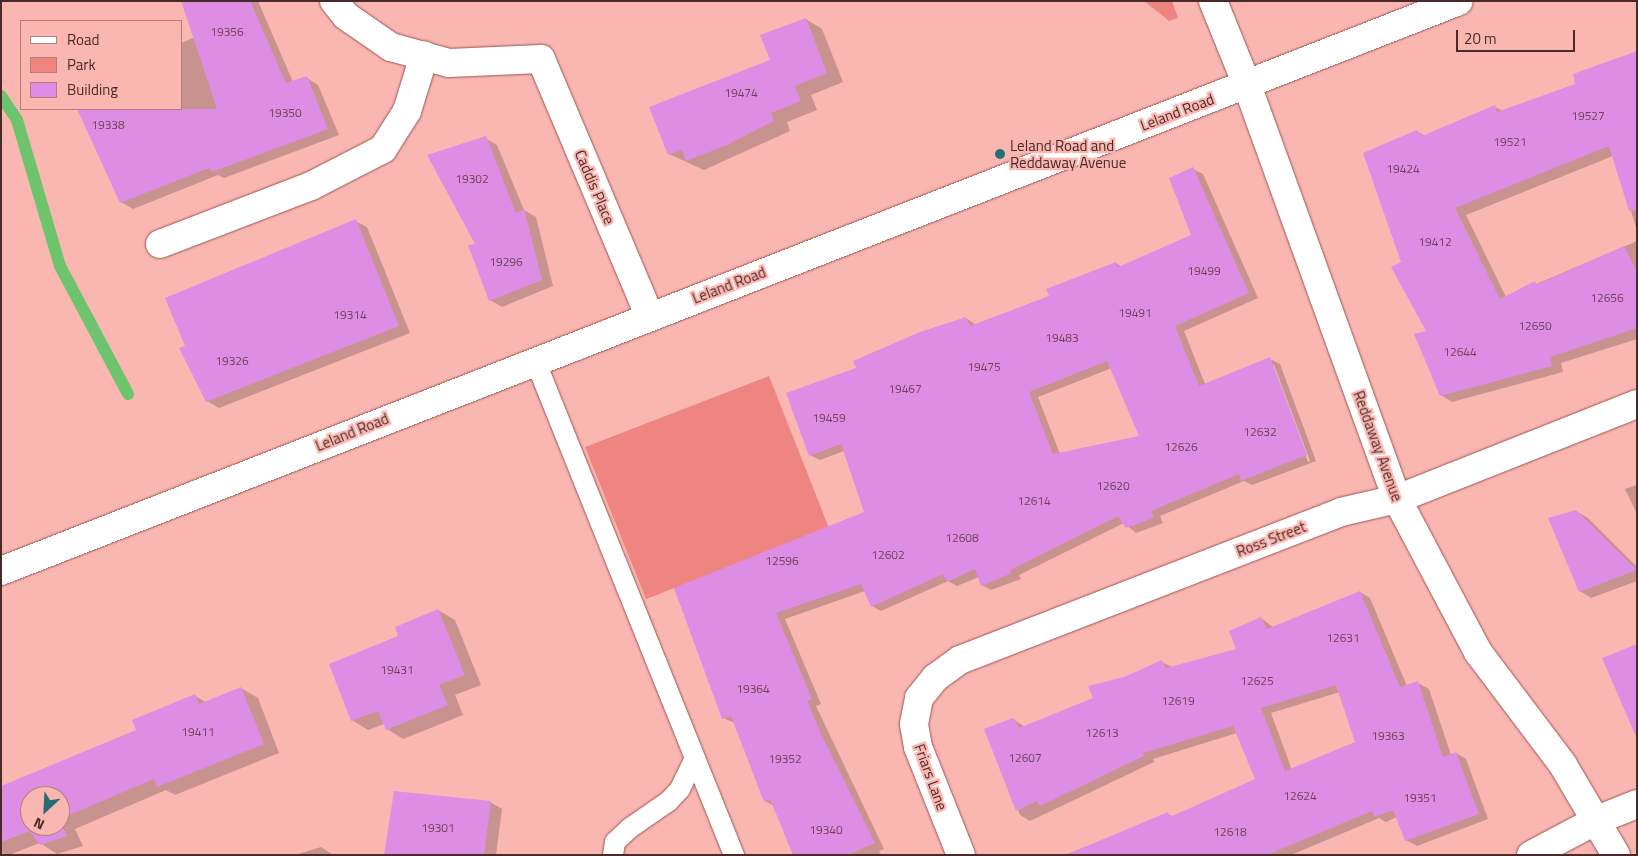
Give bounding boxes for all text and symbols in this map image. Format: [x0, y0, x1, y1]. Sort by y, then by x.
legend [20, 20, 182, 110]
scale bar [1458, 20, 1577, 52]
house number: 19356 [210, 25, 244, 39]
text: 20 m [1464, 27, 1497, 50]
text: Road [67, 28, 99, 51]
text: Park [67, 53, 96, 76]
text: Building [67, 78, 118, 101]
house number: 19474 [724, 86, 758, 100]
street label: Leland Road [1138, 90, 1216, 134]
house number: 19350 [268, 106, 302, 120]
house number: 19527 [1571, 109, 1605, 123]
house number: 19338 [91, 118, 125, 132]
house number: 19521 [1493, 135, 1527, 149]
place label: Leland Road and Reddaway Avenue [1010, 136, 1126, 171]
street label: Caddis Place [571, 147, 619, 227]
marker: Leland Road and Reddaway Avenue [994, 148, 1006, 160]
house number: 19424 [1386, 162, 1420, 176]
house number: 19302 [455, 172, 489, 186]
house number: 19412 [1418, 235, 1452, 249]
house number: 19296 [489, 255, 523, 269]
street label: Leland Road [690, 263, 768, 307]
house number: 19499 [1187, 264, 1221, 278]
house number: 12656 [1590, 291, 1624, 305]
house number: 19491 [1118, 306, 1152, 320]
house number: 19314 [333, 308, 367, 322]
house number: 12650 [1518, 319, 1552, 333]
house number: 19483 [1045, 331, 1079, 345]
house number: 12644 [1443, 345, 1477, 359]
house number: 19326 [215, 354, 249, 368]
house number: 19475 [967, 360, 1001, 374]
house number: 19467 [888, 382, 922, 396]
street label: Reddaway Avenue [1350, 388, 1406, 504]
street label: Leland Road [313, 409, 391, 455]
house number: 19459 [812, 411, 846, 425]
house number: 12632 [1243, 425, 1277, 439]
house number: 12626 [1164, 440, 1198, 454]
house number: 12620 [1096, 479, 1130, 493]
house number: 12614 [1017, 494, 1051, 508]
street label: Ross Street [1234, 518, 1308, 560]
house number: 12608 [945, 531, 979, 545]
house number: 12602 [871, 548, 905, 562]
house number: 12596 [765, 554, 799, 568]
house number: 12631 [1326, 631, 1360, 645]
house number: 19431 [380, 663, 414, 677]
house number: 12625 [1240, 674, 1274, 688]
house number: 19364 [736, 682, 770, 696]
house number: 12619 [1161, 694, 1195, 708]
house number: 19411 [181, 725, 215, 739]
house number: 12613 [1085, 726, 1119, 740]
house number: 19363 [1371, 729, 1405, 743]
street label: Friars Lane [911, 741, 951, 813]
house number: 12607 [1008, 751, 1042, 765]
house number: 19352 [768, 752, 802, 766]
north arrow [20, 786, 70, 836]
house number: 12624 [1283, 789, 1317, 803]
house number: 19351 [1403, 791, 1437, 805]
text: N [30, 813, 48, 836]
house number: 19301 [421, 821, 455, 835]
house number: 19340 [809, 823, 843, 837]
house number: 12618 [1213, 825, 1247, 839]

